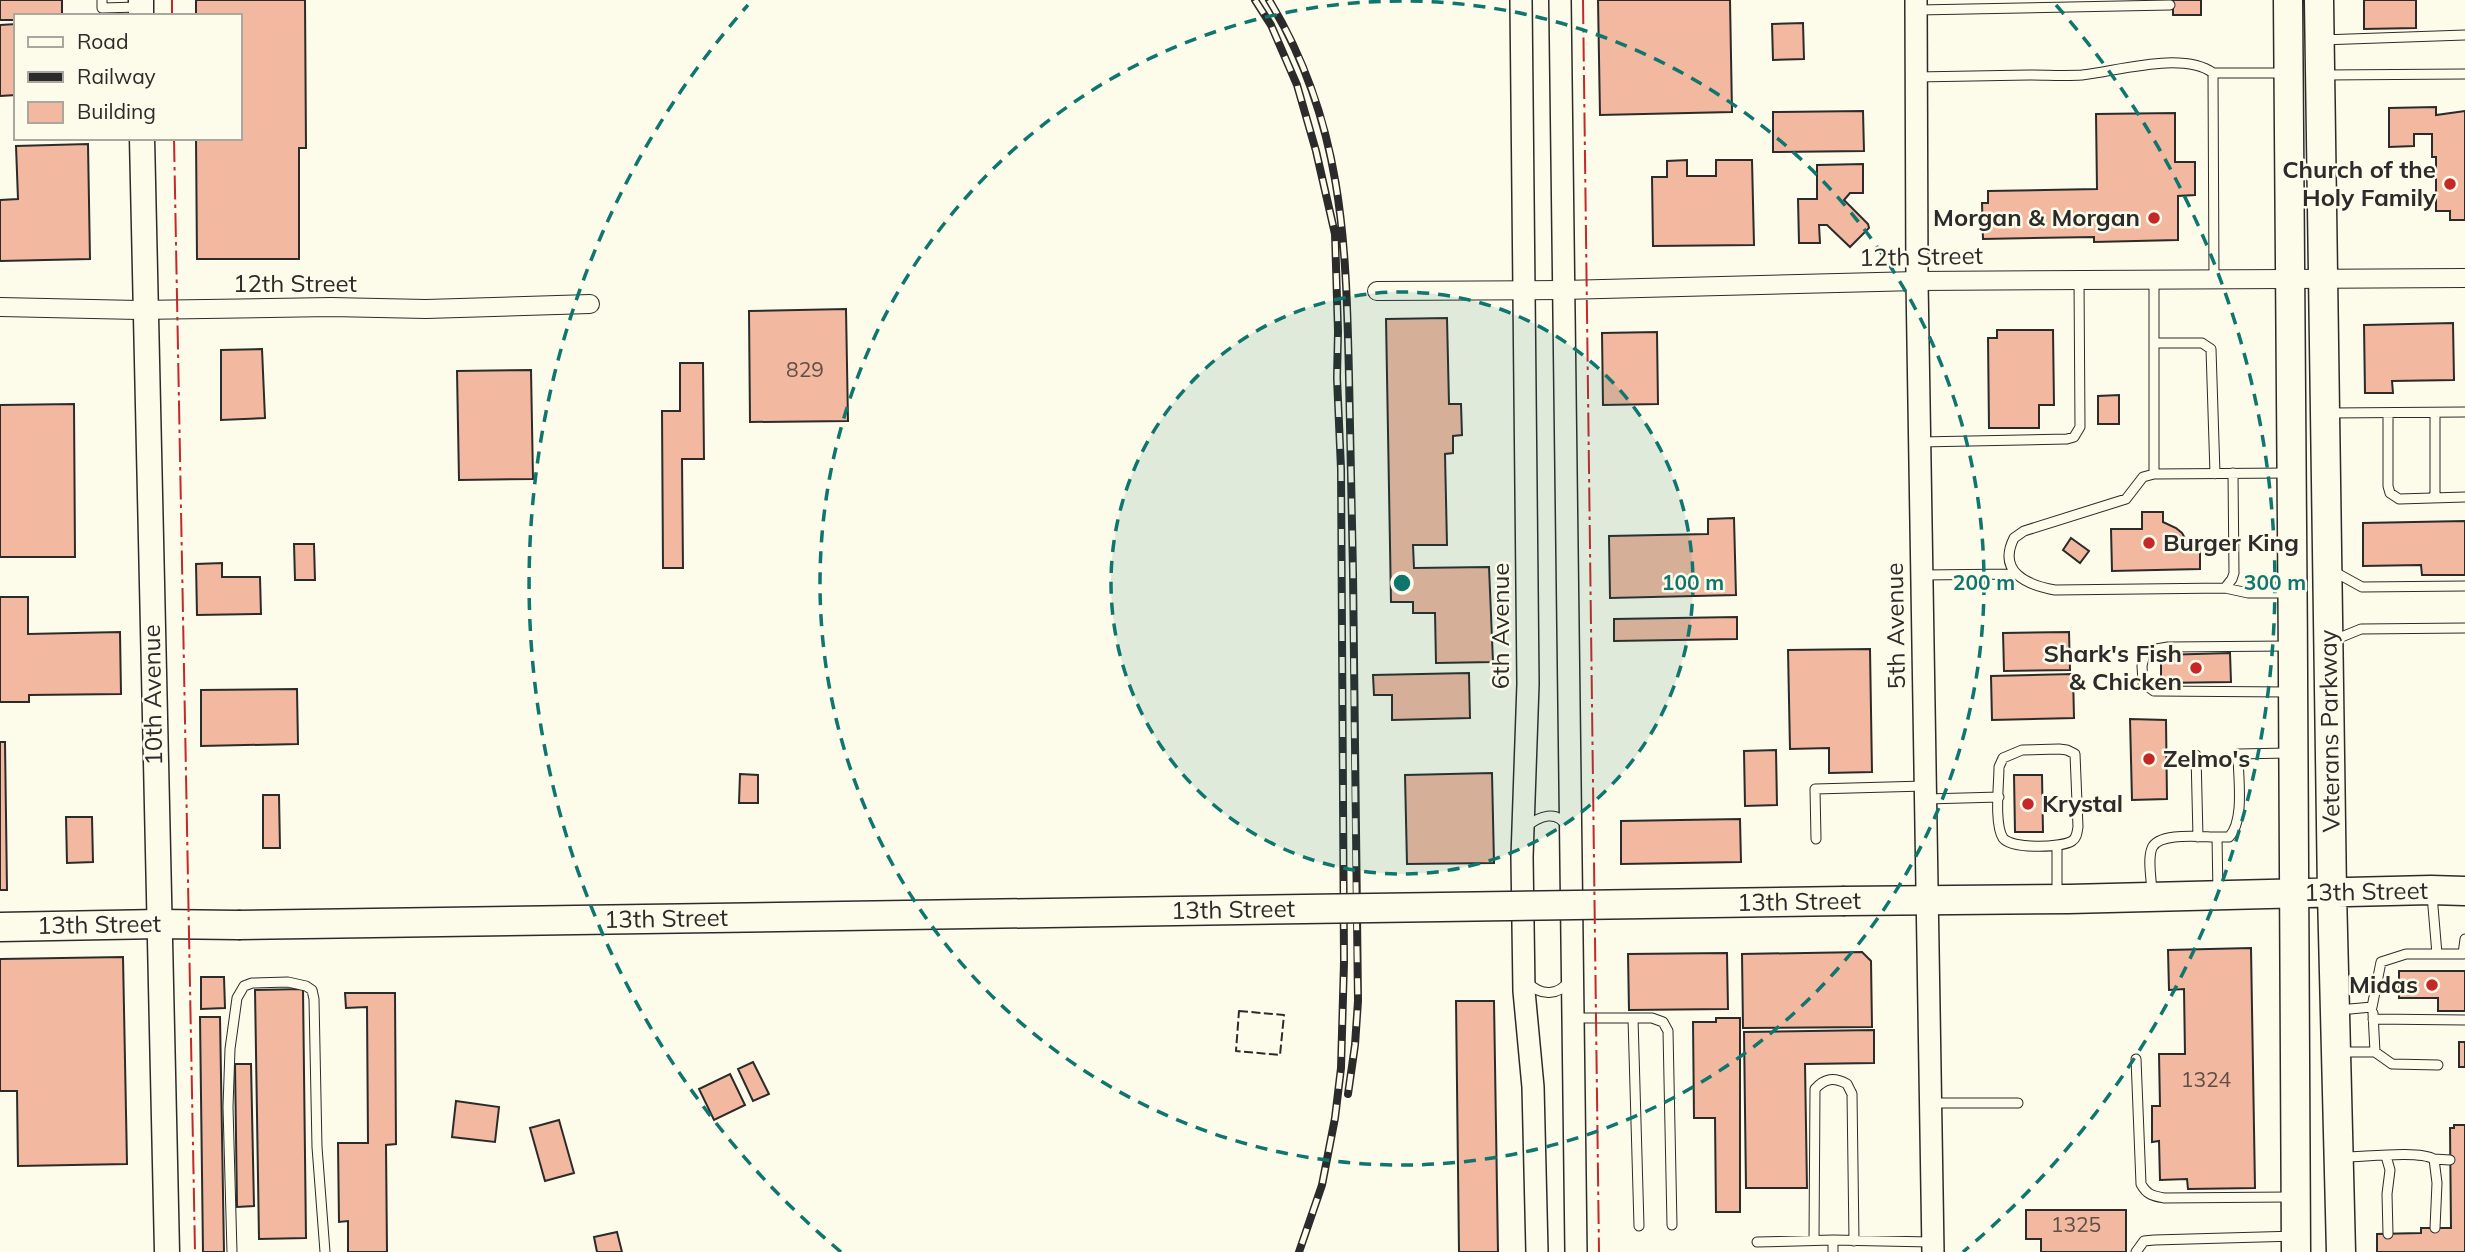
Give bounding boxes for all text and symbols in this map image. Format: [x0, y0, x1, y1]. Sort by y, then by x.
legend [14, 14, 242, 140]
text: Road [77, 28, 128, 54]
text: Railway [77, 63, 156, 89]
text: Building [77, 98, 156, 124]
place label: Church of the Holy Family [2282, 154, 2437, 212]
marker: Church of the Holy Family [2442, 176, 2458, 192]
place label: Morgan & Morgan [1933, 202, 2140, 232]
marker: Morgan & Morgan [2146, 210, 2162, 226]
street label: 12th Street [1859, 240, 1983, 272]
street label: 12th Street [233, 268, 357, 298]
house number: 829 [786, 356, 824, 382]
place label: Burger King [2163, 527, 2299, 557]
marker: Burger King [2141, 535, 2157, 551]
street label: 5th Avenue [1879, 562, 1911, 690]
street label: 6th Avenue [1485, 563, 1515, 689]
text: 100 m [1662, 569, 1724, 595]
text: 200 m [1953, 569, 2015, 595]
text: 300 m [2244, 569, 2306, 595]
centre of rings [1390, 571, 1414, 595]
street label: 10th Avenue [136, 624, 168, 766]
street label: Veterans Parkway [2312, 629, 2346, 833]
place label: Shark's Fish & Chicken [2044, 638, 2182, 696]
marker: Shark's Fish & Chicken [2188, 660, 2204, 676]
place label: Zelmo's [2163, 743, 2250, 773]
marker: Zelmo's [2141, 751, 2157, 767]
place label: Krystal [2042, 788, 2123, 818]
marker: Krystal [2020, 796, 2036, 812]
street label: 13th Street [2304, 875, 2428, 907]
street label: 13th Street [1737, 885, 1861, 917]
street label: 13th Street [1171, 893, 1295, 925]
street label: 13th Street [604, 902, 728, 934]
street label: 13th Street [37, 908, 161, 940]
place label: Midas [2349, 969, 2418, 999]
marker: Midas [2424, 977, 2440, 993]
house number: 1324 [2181, 1066, 2232, 1092]
house number: 1325 [2051, 1211, 2101, 1237]

